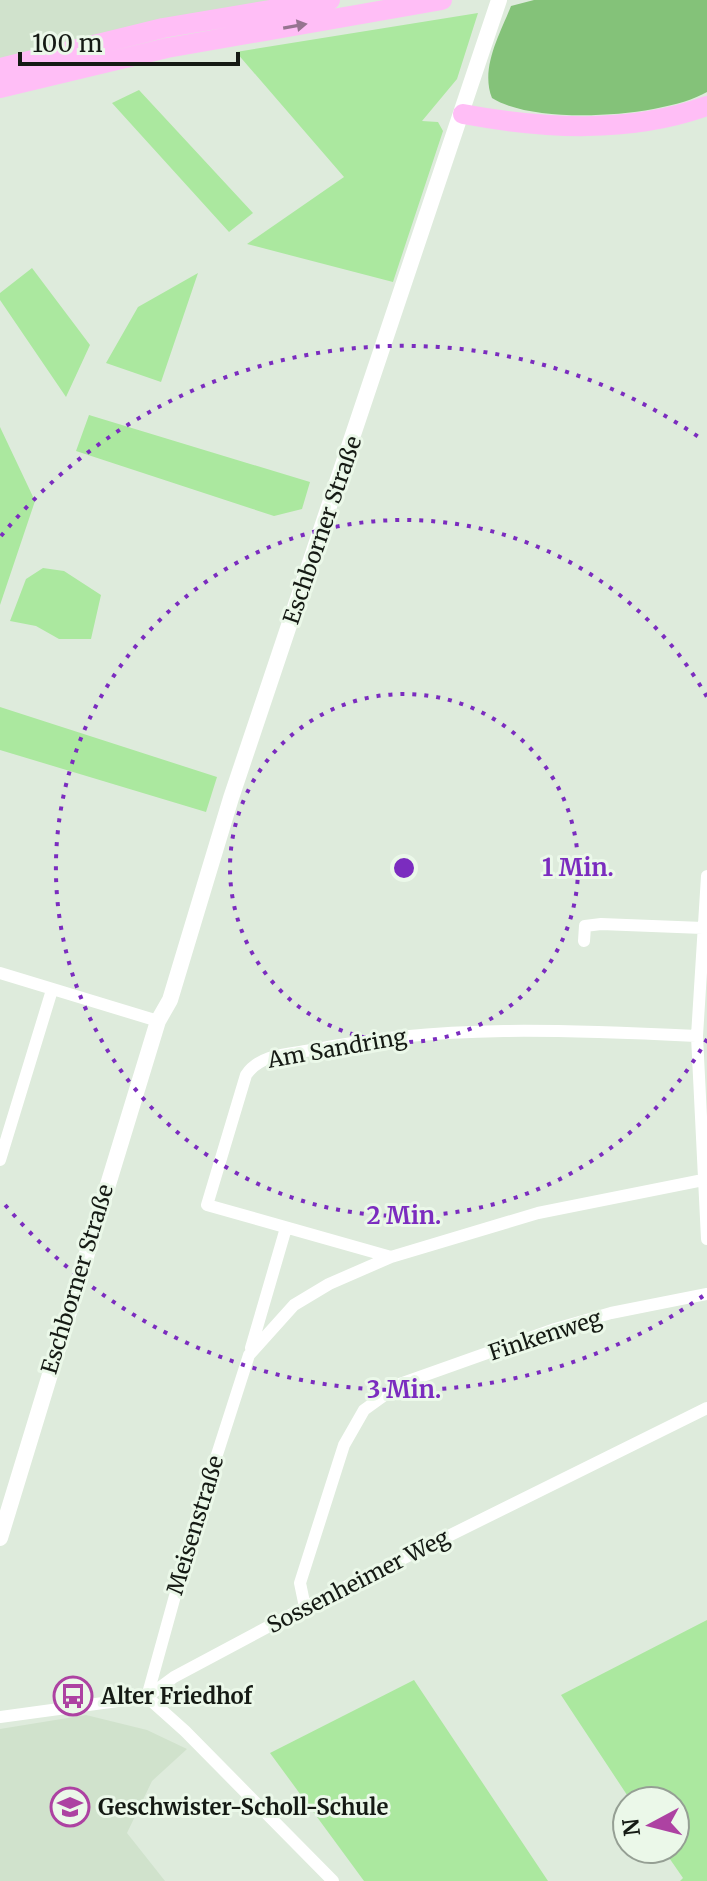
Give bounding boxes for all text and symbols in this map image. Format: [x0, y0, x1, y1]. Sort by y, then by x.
scale bar [20, 16, 238, 66]
one-way arrow [283, 19, 308, 31]
text: 100 m [32, 28, 103, 59]
street label: Eschborner Straße [277, 432, 367, 628]
text: 1 Min. [542, 852, 614, 883]
centre of rings [390, 854, 418, 882]
street label: Am Sandring [264, 1022, 409, 1074]
street label: Eschborner Straße [35, 1181, 119, 1377]
text: 2 Min. [367, 1200, 441, 1231]
street label: Finkenweg [485, 1304, 605, 1366]
text: 3 Min. [367, 1374, 441, 1405]
street label: Meisenstraße [161, 1452, 229, 1598]
street label: Sossenheimer Weg [262, 1523, 454, 1639]
bus stop icon: Alter Friedhof [52, 1675, 94, 1717]
place label: Alter Friedhof [100, 1682, 254, 1710]
north arrow [611, 1785, 691, 1865]
school or university icon: Geschwister-Scholl-Schule [49, 1786, 91, 1828]
place label: Geschwister-Scholl-Schule [98, 1793, 388, 1821]
text: N [616, 1816, 646, 1838]

